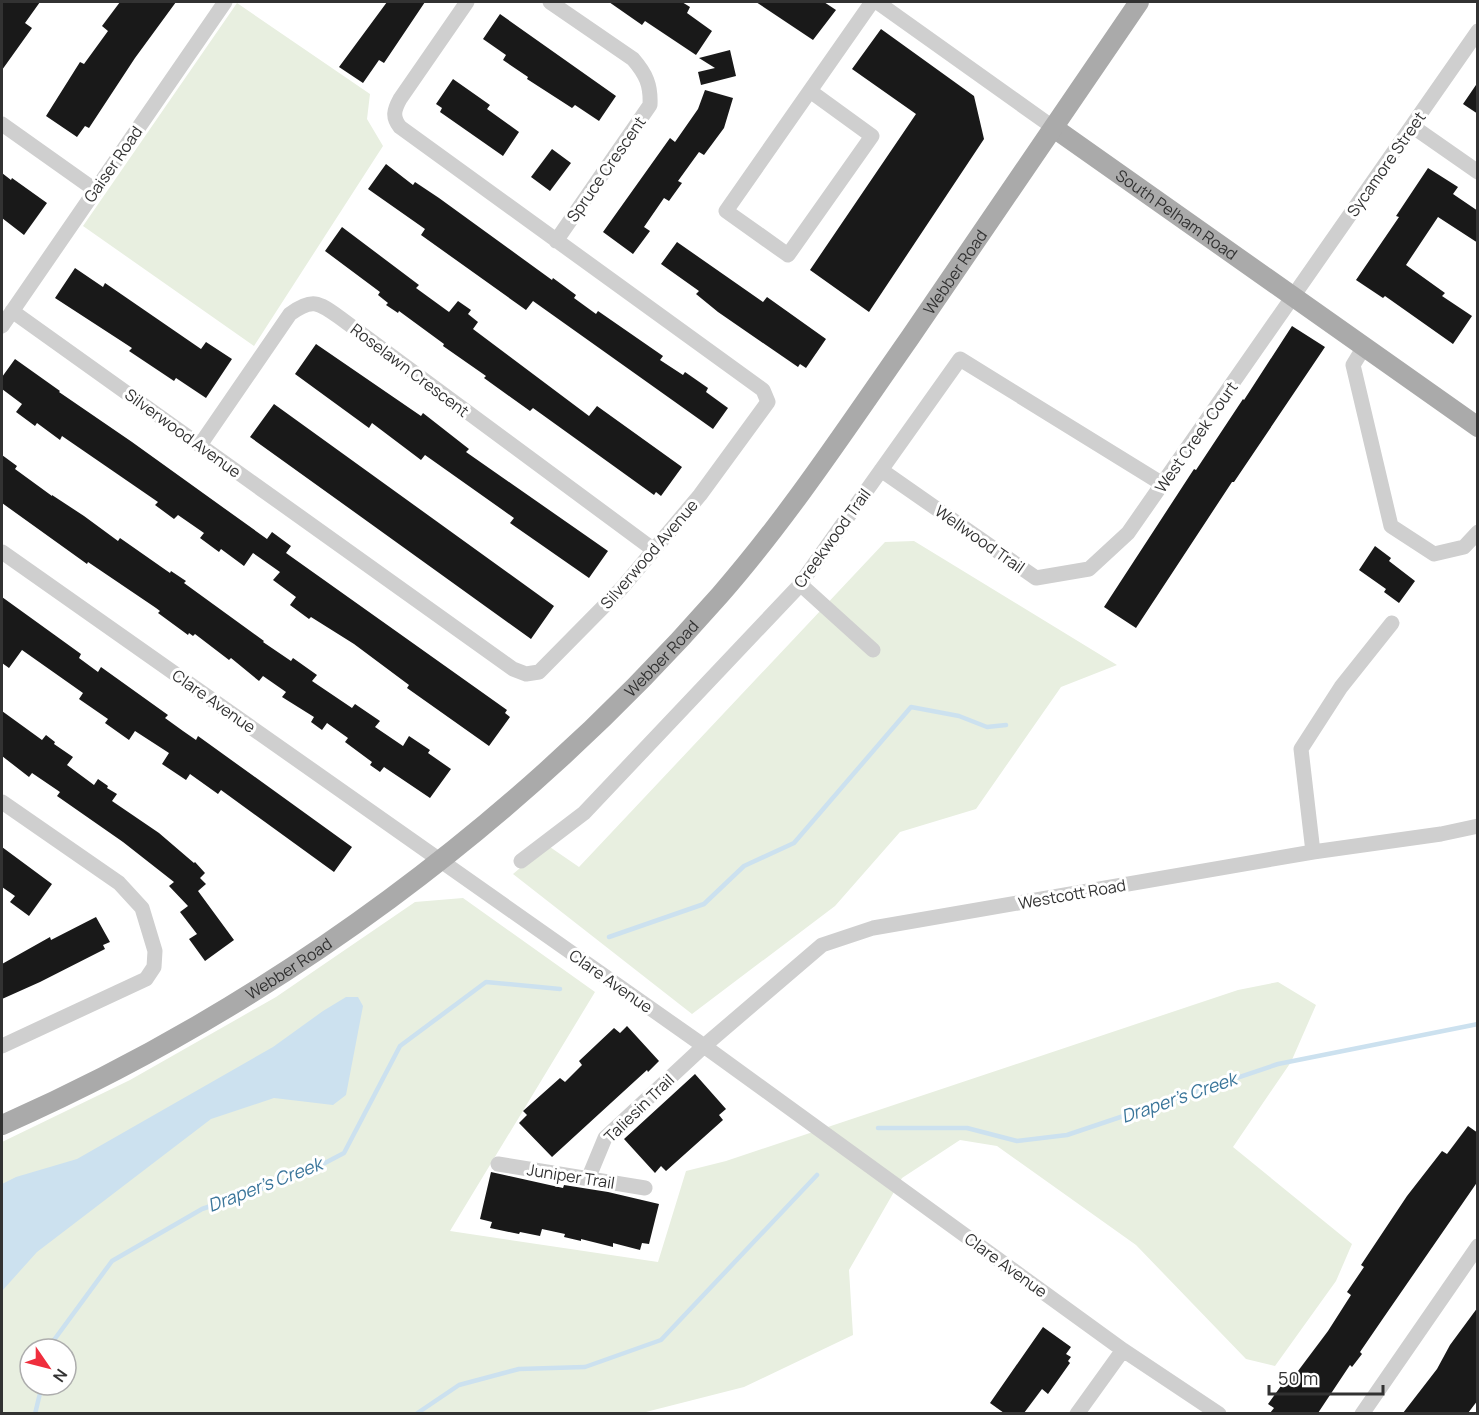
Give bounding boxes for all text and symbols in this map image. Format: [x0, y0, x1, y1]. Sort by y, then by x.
street label: Sycamore Street [1342, 107, 1430, 221]
street label: Spruce Crescent [561, 112, 651, 226]
street label: Gaiser Road [79, 121, 147, 207]
street label: South Pelham Road [1111, 164, 1242, 265]
street label: Webber Road [918, 225, 992, 319]
street label: Roselawn Crescent [346, 318, 474, 422]
street label: West Creek Court [1149, 377, 1243, 497]
street label: Silverwood Avenue [120, 383, 246, 483]
street label: Creekwood Trail [788, 484, 876, 592]
street label: Silverwood Avenue [595, 494, 703, 614]
street label: Wellwood Trail [931, 500, 1029, 578]
street label: Webber Road [620, 615, 703, 702]
street label: Clare Avenue [168, 664, 260, 738]
street label: Westcott Road [1016, 874, 1128, 914]
street label: Webber Road [242, 932, 336, 1005]
street label: Clare Avenue [565, 944, 657, 1018]
water label: Draper's Creek [1118, 1065, 1243, 1128]
street label: Taliesin Trail [599, 1069, 679, 1147]
water label: Draper's Creek [204, 1150, 328, 1217]
street label: Juniper Trail [526, 1158, 616, 1194]
street label: Clare Avenue [960, 1228, 1052, 1302]
north arrow [18, 1337, 78, 1397]
scale bar [1269, 1358, 1383, 1396]
text: N [48, 1365, 73, 1387]
text: 50 m [1278, 1366, 1318, 1390]

